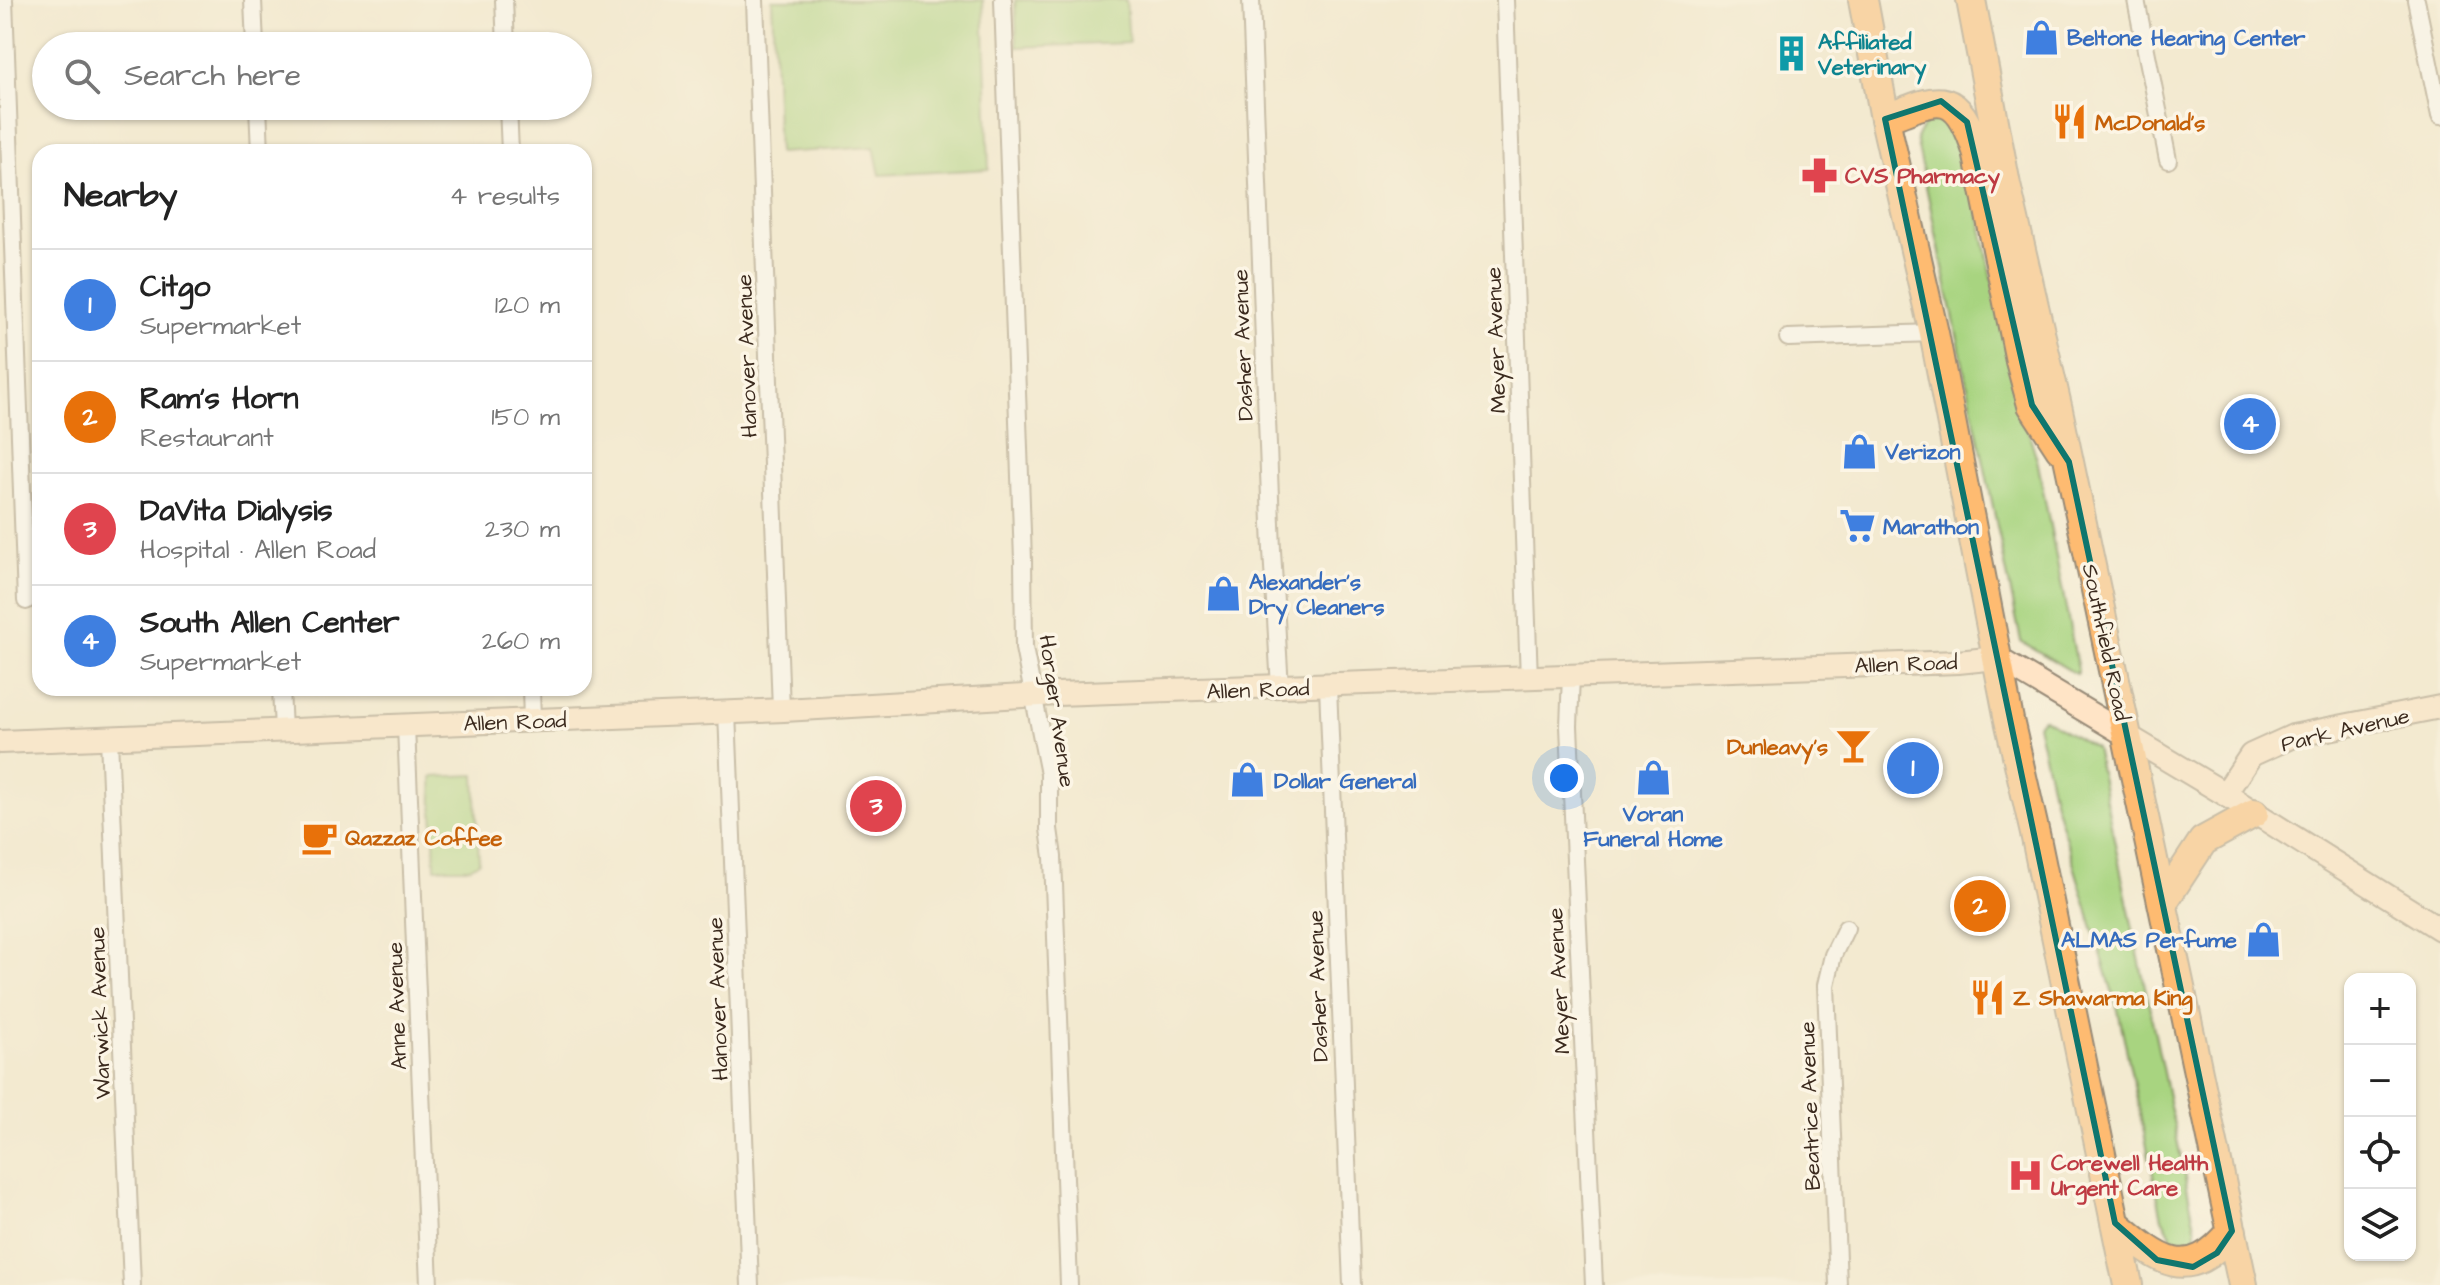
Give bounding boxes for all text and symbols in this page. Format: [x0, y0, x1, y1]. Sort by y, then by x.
shop icon: Beltone Hearing Center [2022, 18, 2060, 56]
place label: Beltone Hearing Center [2067, 23, 2306, 55]
place label: Affiliated Veterinary [1817, 27, 1927, 85]
search box [32, 32, 592, 120]
building icon: Affiliated Veterinary [1773, 35, 1811, 73]
icon: search [60, 54, 104, 98]
text: Search here [124, 55, 301, 97]
restaurant icon: McDonald's [2050, 103, 2088, 141]
place label: McDonald's [2095, 108, 2205, 139]
pharmacy icon: CVS Pharmacy [1800, 156, 1838, 194]
place label: CVS Pharmacy [1845, 161, 2001, 194]
text: Nearby [64, 172, 178, 220]
text: 4 results [450, 178, 560, 214]
text: Citgo [140, 266, 210, 308]
street label: Meyer Avenue [1478, 266, 1516, 414]
street label: Dasher Avenue [1225, 268, 1262, 421]
street label: Hanover Avenue [729, 274, 766, 438]
text: 1 [88, 287, 92, 323]
text: 120 m [495, 287, 560, 323]
text: Supermarket [140, 308, 301, 344]
text: Ram's Horn [140, 378, 299, 420]
pin: 4 [2224, 394, 2276, 454]
text: 2 [83, 399, 97, 435]
text: 150 m [491, 399, 560, 435]
text: Restaurant [140, 420, 274, 456]
shop icon: Verizon [1840, 432, 1878, 470]
place label: Verizon [1884, 437, 1960, 468]
text: DaVita Dialysis [140, 490, 333, 532]
supermarket icon: Marathon [1838, 507, 1876, 545]
text: 3 [83, 511, 97, 547]
text: 230 m [485, 511, 560, 547]
place label: Marathon [1883, 512, 1979, 543]
text: Hospital · Allen Road [140, 532, 376, 568]
street label: Southfield Road [2074, 561, 2137, 724]
place label: Alexander’s Dry Cleaners [1249, 567, 1385, 625]
shop icon: Alexander’s Dry Cleaners [1204, 575, 1242, 613]
text: South Allen Center [140, 602, 400, 644]
text: 4 [81, 623, 99, 659]
text: 260 m [482, 623, 560, 659]
street label: Horger Avenue [1029, 633, 1083, 790]
text: Supermarket [140, 644, 301, 680]
street label: Allen Road [1854, 647, 1958, 682]
street label: Allen Road [1206, 673, 1310, 708]
street label: Park Avenue [2278, 701, 2413, 760]
street label: Allen Road [463, 705, 567, 740]
bar icon: Dunleavy’s [1835, 727, 1873, 765]
place label: Dunleavy’s [1727, 732, 1828, 765]
pin: 1 [1887, 738, 1939, 798]
your location [1544, 758, 1584, 798]
shop icon: Voran Funeral Home [1634, 758, 1672, 796]
shop icon: Dollar General [1229, 761, 1267, 799]
place label: Dollar General [1274, 766, 1417, 797]
pin: 3 [850, 776, 902, 836]
place label: Voran Funeral Home [1583, 799, 1723, 855]
cafe icon: Qazzaz Coffee [300, 818, 338, 856]
place label: Qazzaz Coffee [345, 823, 503, 854]
pin: 2 [1954, 876, 2006, 936]
street label: Meyer Avenue [1540, 907, 1580, 1055]
street label: Dasher Avenue [1300, 909, 1337, 1062]
street label: Hanover Avenue [700, 917, 737, 1081]
shop icon: ALMAS Perfume [2244, 920, 2282, 958]
place label: ALMAS Perfume [2061, 925, 2237, 956]
street label: Warwick Avenue [82, 926, 119, 1100]
street label: Anne Avenue [380, 941, 415, 1071]
map controls [2344, 973, 2416, 1261]
button: + [2344, 973, 2416, 1045]
restaurant icon: Z Shawarma King [1968, 978, 2006, 1016]
place label: Z Shawarma King [2013, 983, 2193, 1015]
street label: Beatrice Avenue [1792, 1021, 1829, 1191]
button: − [2344, 1045, 2416, 1117]
button: locate [2344, 1117, 2416, 1189]
place label: Corewell Health Urgent Care [2051, 1148, 2209, 1205]
hospital icon: Corewell Health Urgent Care [2006, 1156, 2044, 1194]
button: layers [2344, 1189, 2416, 1261]

